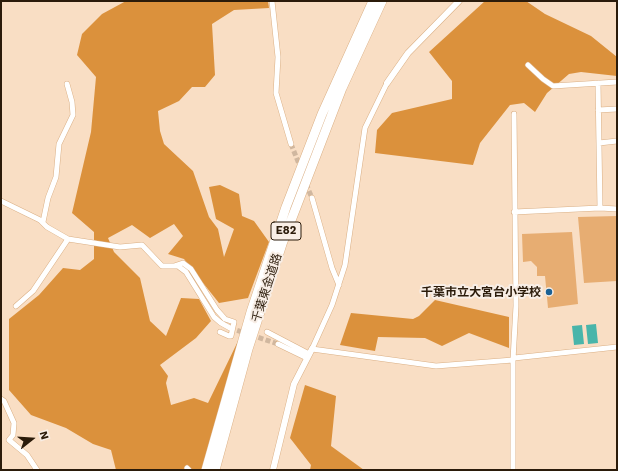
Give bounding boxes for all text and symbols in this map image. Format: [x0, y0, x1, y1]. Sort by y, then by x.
road number: E82 [271, 222, 301, 240]
street label: 千葉東金道路 [249, 252, 285, 324]
place label: 千葉市立大宮台小学校 [421, 285, 541, 299]
marker: 千葉市立大宮台小学校 [544, 287, 554, 297]
north arrow [12, 419, 52, 459]
text: N [37, 430, 51, 441]

